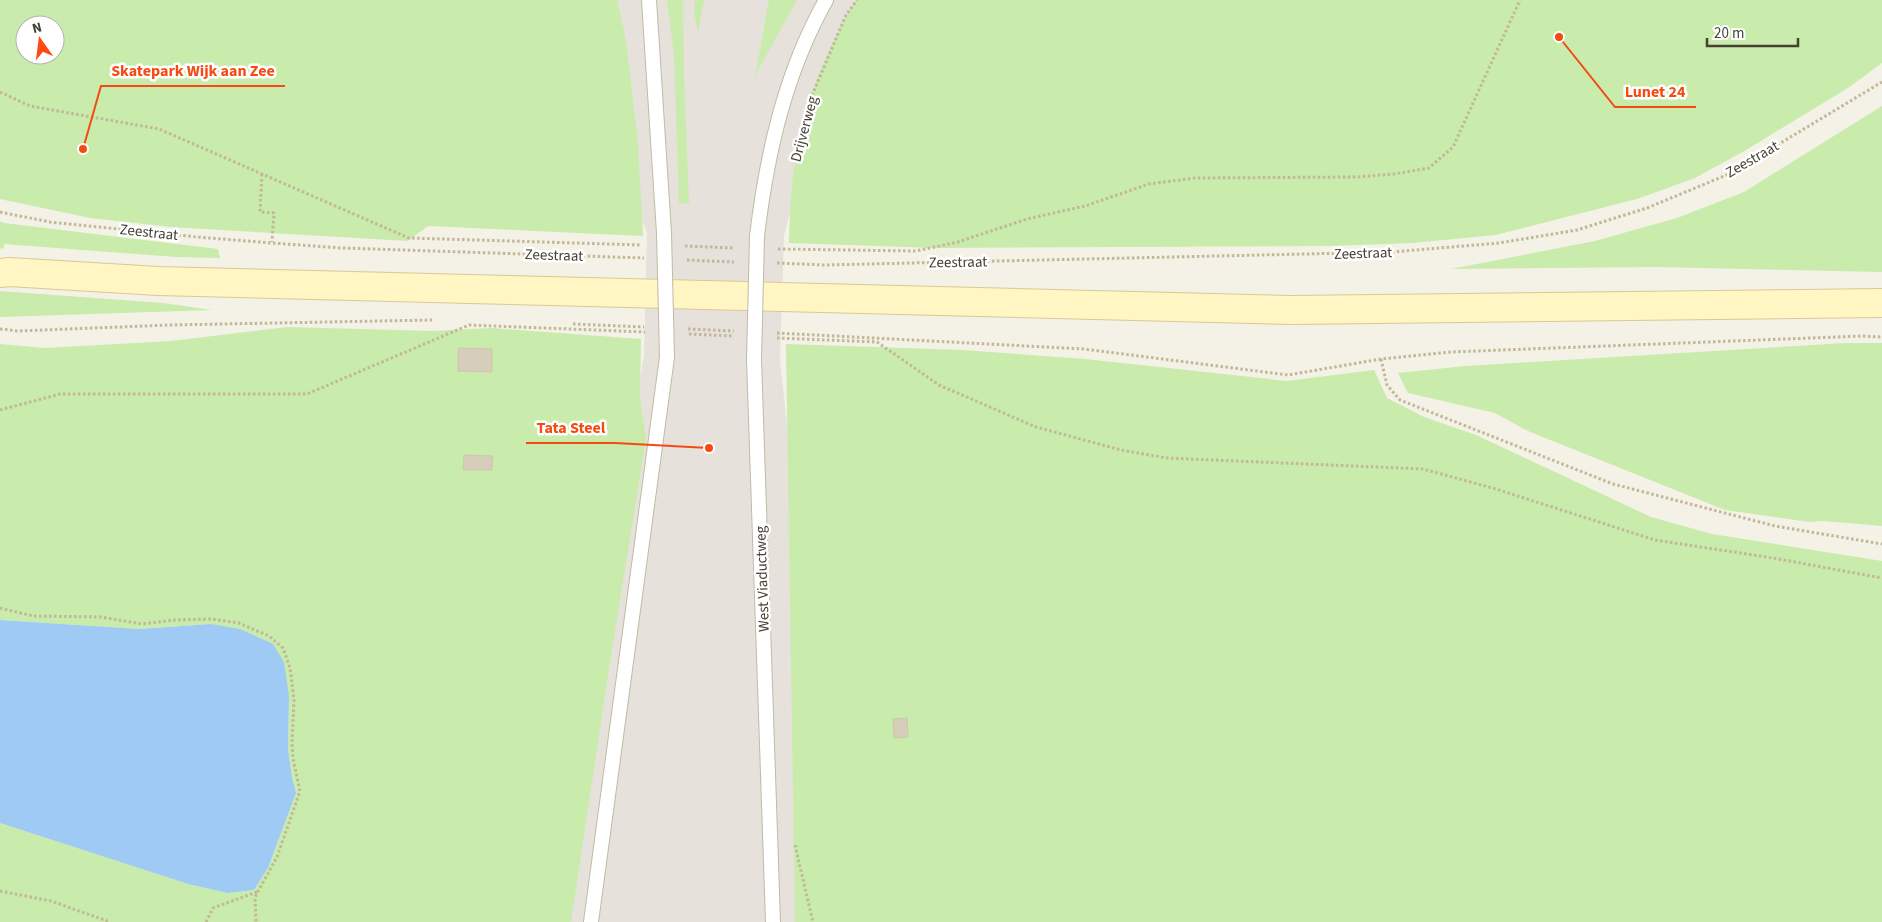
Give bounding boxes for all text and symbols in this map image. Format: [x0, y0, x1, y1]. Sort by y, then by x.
north arrow [15, 15, 65, 65]
scale bar [1707, 15, 1798, 47]
text: N [30, 18, 44, 39]
text: 20 m [1714, 23, 1744, 44]
callout: Skatepark Wijk aan Zee [101, 55, 285, 86]
text: Skatepark Wijk aan Zee [111, 60, 275, 82]
callout: Lunet 24 [1615, 76, 1696, 107]
text: Lunet 24 [1625, 81, 1686, 103]
street label: Drijverweg [786, 93, 823, 164]
street label: Zeestraat [1722, 136, 1783, 183]
street label: Zeestraat [119, 219, 179, 246]
street label: Zeestraat [1333, 242, 1393, 265]
street label: Zeestraat [524, 244, 584, 267]
street label: Zeestraat [929, 251, 987, 274]
callout: Tata Steel [526, 412, 615, 443]
text: Tata Steel [537, 417, 606, 439]
street label: West Viaductweg [750, 525, 775, 632]

